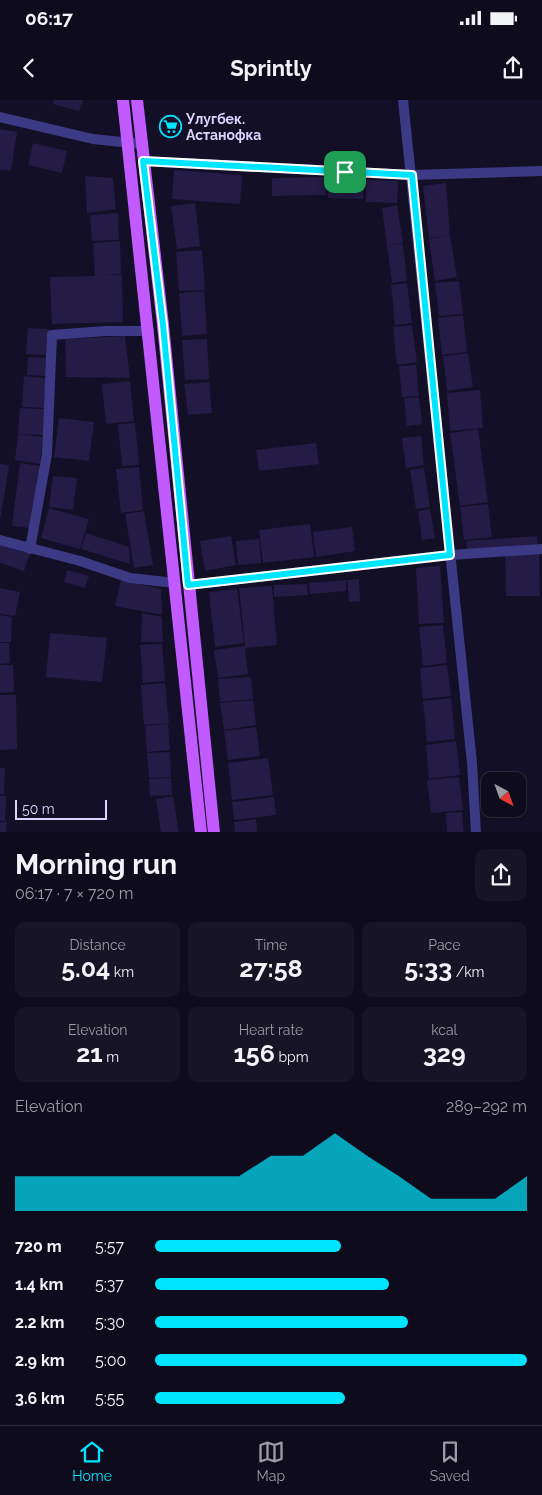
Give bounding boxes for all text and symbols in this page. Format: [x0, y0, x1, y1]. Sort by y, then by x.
text: 06:17 [25, 7, 73, 29]
icon: back [15, 54, 43, 82]
icon: share [499, 54, 527, 82]
text: Sprintly [230, 55, 312, 81]
place label: Улугбек. Астанофка [185, 111, 261, 143]
supermarket icon: Улугбек. Астанофка [158, 115, 182, 139]
pin [324, 151, 366, 193]
icon: arrive [331, 158, 359, 186]
north arrow [481, 772, 526, 818]
map controls [481, 772, 526, 817]
scale bar [15, 798, 108, 821]
text: 50 m [22, 801, 55, 817]
text: Morning run [15, 848, 177, 881]
button: share [475, 849, 527, 901]
text: 06:17 · 7 × 720 m [15, 884, 133, 903]
text: Distance [70, 937, 126, 953]
text: Time [255, 937, 287, 953]
text: Pace [428, 937, 460, 953]
text: 5.04 [61, 953, 110, 983]
text: 27:58 [239, 953, 303, 983]
text: 5:33 [404, 953, 452, 983]
text: km [110, 964, 134, 980]
text: /km [452, 964, 484, 980]
text: Elevation [68, 1022, 127, 1038]
text: Heart rate [239, 1022, 303, 1038]
text: kcal [431, 1022, 457, 1038]
text: 21 [76, 1038, 103, 1068]
text: 156 [233, 1038, 275, 1068]
text: 329 [423, 1038, 466, 1068]
text: m [103, 1049, 119, 1065]
text: bpm [275, 1049, 309, 1065]
text: Elevation [15, 1097, 83, 1116]
text: 289–292 m [446, 1097, 527, 1116]
text: 720 m [15, 1237, 62, 1256]
text: 5:57 [95, 1237, 124, 1256]
text: 1.4 km [15, 1275, 63, 1294]
text: 5:37 [95, 1275, 124, 1294]
text: 2.2 km [15, 1313, 64, 1332]
text: 5:30 [95, 1313, 125, 1332]
text: 2.9 km [15, 1351, 65, 1370]
text: 5:00 [95, 1351, 126, 1370]
text: 3.6 km [15, 1389, 65, 1408]
text: 5:55 [95, 1389, 124, 1408]
tab: Home [72, 1438, 112, 1484]
tab: Map [257, 1438, 285, 1484]
tab: Saved [430, 1438, 470, 1484]

